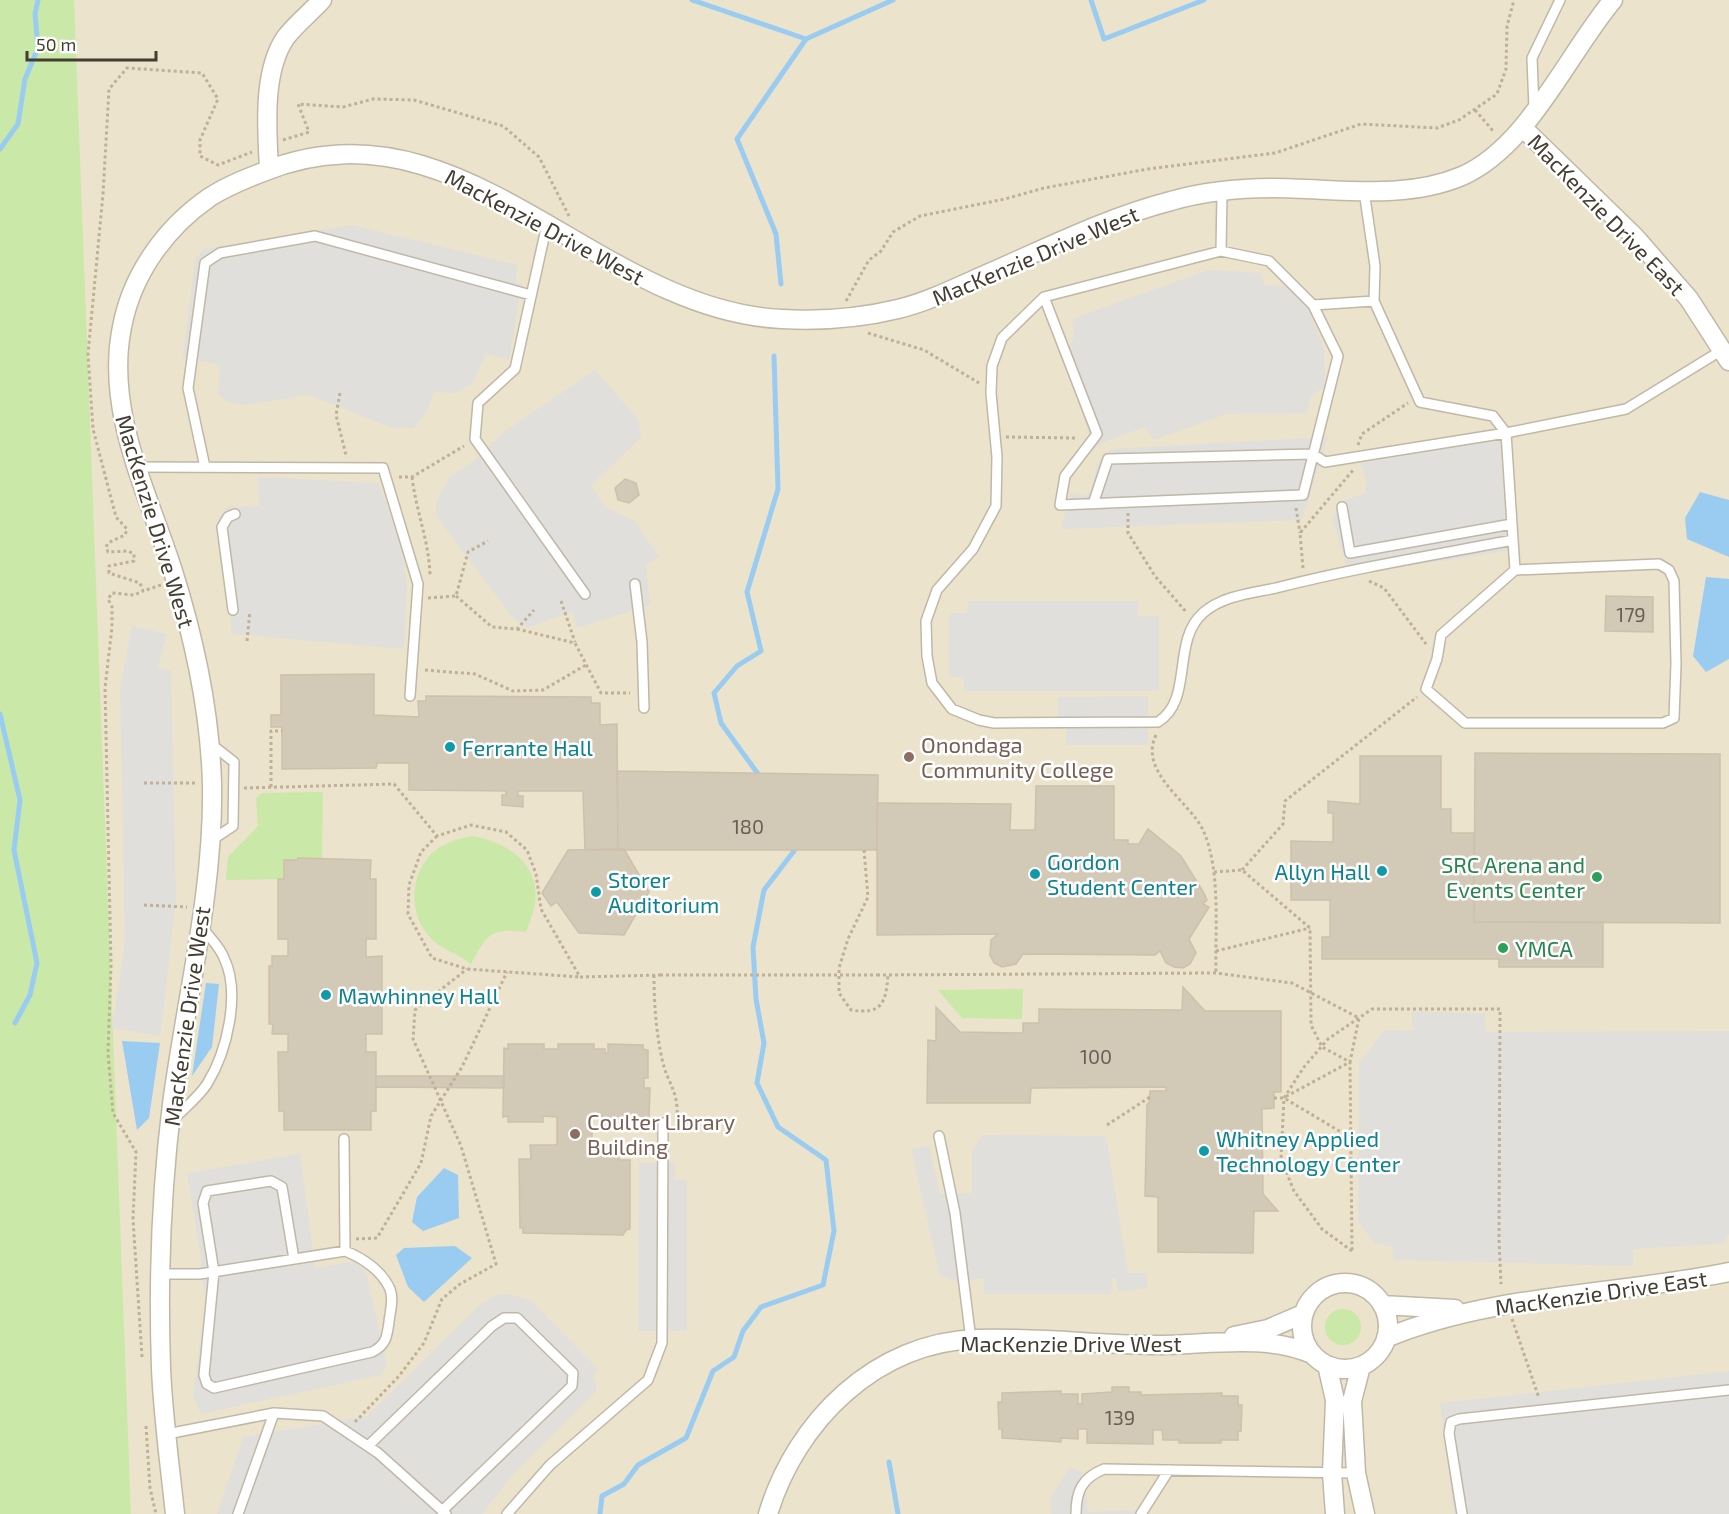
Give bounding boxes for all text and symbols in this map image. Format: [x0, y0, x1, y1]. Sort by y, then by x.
scale bar [27, 24, 156, 62]
text: 50 m [36, 33, 76, 55]
street label: MacKenzie Drive East [1523, 128, 1691, 300]
street label: MacKenzie Drive West [441, 163, 649, 289]
street label: MacKenzie Drive West [928, 200, 1142, 310]
street label: MacKenzie Drive West [111, 411, 201, 631]
house number: 179 [1616, 602, 1646, 626]
place label: Onondaga Community College [921, 731, 1114, 782]
place label: Ferrante Hall [462, 734, 593, 760]
marker: Ferrante Hall [443, 740, 457, 754]
marker: Onondaga Community College [902, 750, 916, 764]
house number: 180 [732, 814, 764, 838]
place label: Gordon Student Center [1047, 848, 1197, 899]
place label: SRC Arena and Events Center [1441, 851, 1585, 902]
place label: Allyn Hall [1275, 858, 1370, 884]
marker: Allyn Hall [1375, 864, 1389, 878]
place label: Storer Auditorium [608, 866, 719, 917]
marker: Gordon Student Center [1028, 867, 1042, 881]
marker: SRC Arena and Events Center [1590, 870, 1604, 884]
marker: Storer Auditorium [589, 885, 603, 899]
street label: MacKenzie Drive West [158, 905, 214, 1127]
place label: YMCA [1515, 935, 1573, 961]
marker: YMCA [1496, 941, 1510, 955]
place label: Mawhinney Hall [338, 982, 499, 1008]
marker: Mawhinney Hall [319, 988, 333, 1002]
house number: 100 [1080, 1044, 1112, 1068]
place label: Coulter Library Building [587, 1108, 735, 1159]
place label: Whitney Applied Technology Center [1216, 1125, 1401, 1176]
marker: Coulter Library Building [568, 1127, 582, 1141]
marker: Whitney Applied Technology Center [1197, 1144, 1211, 1158]
street label: MacKenzie Drive East [1493, 1264, 1709, 1320]
street label: MacKenzie Drive West [960, 1330, 1182, 1356]
house number: 139 [1105, 1405, 1135, 1429]

